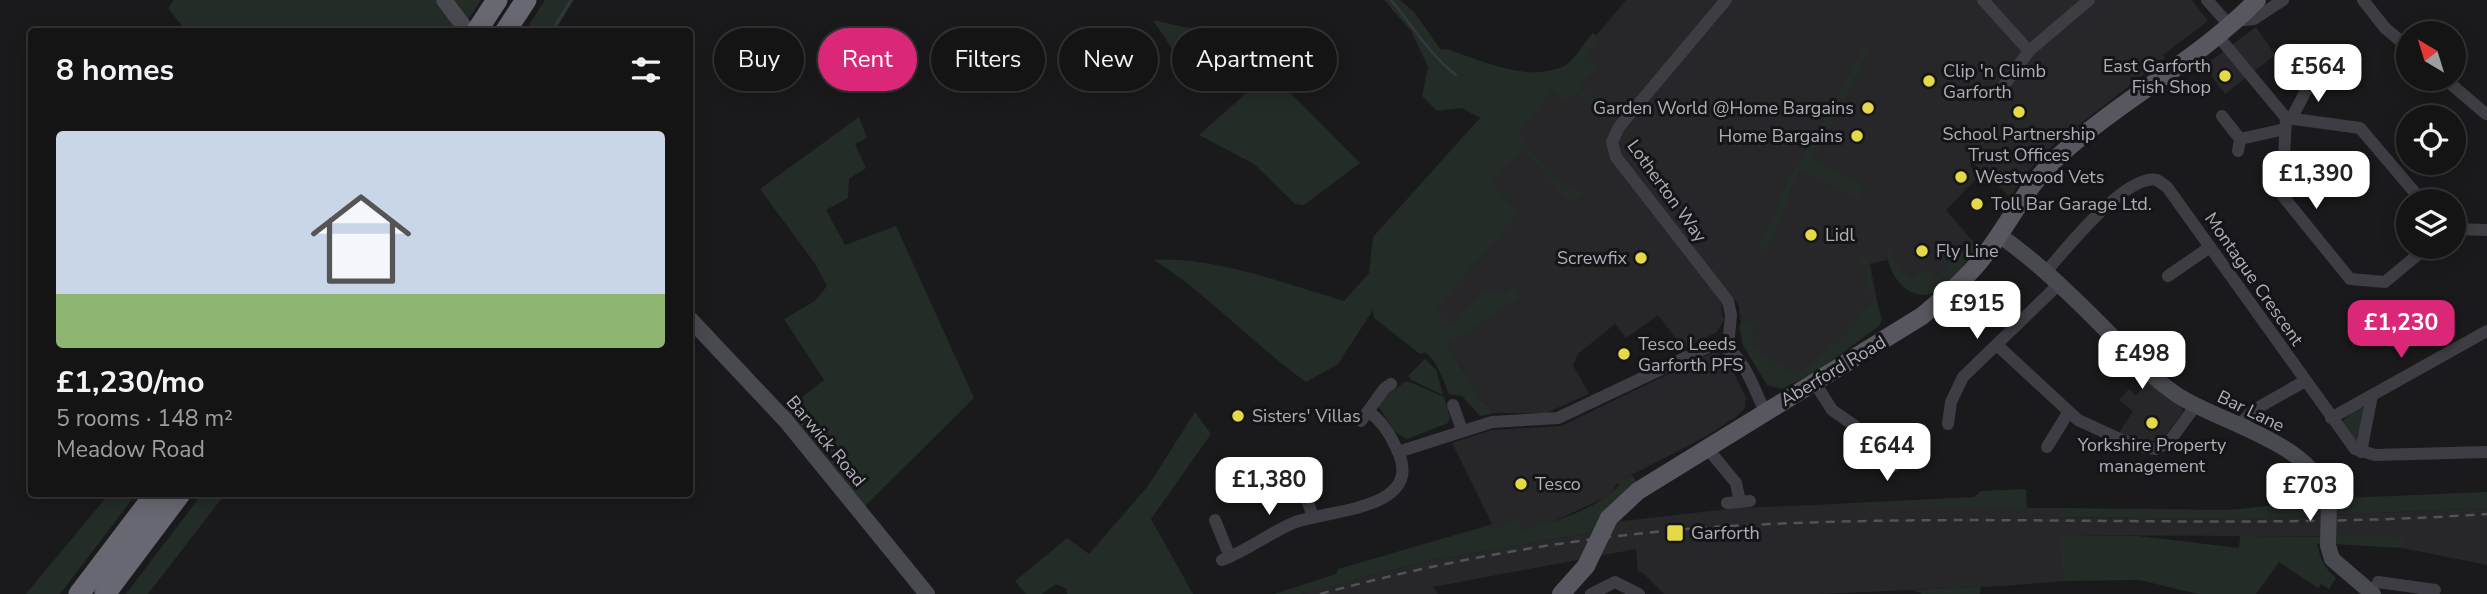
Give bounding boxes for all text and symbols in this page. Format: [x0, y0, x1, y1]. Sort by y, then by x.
north arrow [2396, 21, 2466, 91]
map controls [2396, 21, 2466, 259]
chip: Buy [714, 28, 804, 91]
chip: Rent [818, 28, 917, 91]
chip: Filters [931, 28, 1045, 91]
chip: New [1059, 28, 1158, 91]
chip: Apartment [1172, 28, 1337, 91]
pin: £564 [2277, 44, 2359, 104]
text: 8 homes [56, 50, 174, 91]
icon: filters [627, 51, 665, 89]
text: £564 [2290, 51, 2346, 82]
place label: East Garforth Fish Shop [2103, 54, 2211, 99]
place label: Clip 'n Climb Garforth [1943, 59, 2046, 104]
marker: East Garforth Fish Shop [2217, 68, 2233, 84]
marker: Clip 'n Climb Garforth [1921, 73, 1937, 89]
place label: Garden World @Home Bargains [1593, 96, 1854, 120]
marker: Garden World @Home Bargains [1860, 100, 1876, 116]
marker: School Partnership Trust Offices [2011, 104, 2027, 120]
button: locate [2396, 105, 2466, 175]
place label: School Partnership Trust Offices [1942, 122, 2096, 167]
place label: Home Bargains [1719, 124, 1843, 148]
marker: Home Bargains [1849, 128, 1865, 144]
street label: Lotherton Way [1622, 135, 1713, 248]
pin: £1,390 [2259, 152, 2373, 211]
text: £1,390 [2279, 158, 2353, 189]
place label: Westwood Vets [1975, 165, 2104, 189]
marker: Westwood Vets [1953, 169, 1969, 185]
icon: home [298, 176, 424, 302]
button: layers [2396, 189, 2466, 259]
place label: Toll Bar Garage Ltd. [1991, 192, 2152, 216]
marker: Toll Bar Garage Ltd. [1969, 196, 1985, 212]
street label: Montague Crescent [2199, 208, 2309, 351]
place label: Lidl [1825, 223, 1855, 247]
marker: Lidl [1803, 227, 1819, 243]
place label: Fly Line [1936, 239, 1999, 263]
marker: Fly Line [1914, 243, 1930, 259]
place label: Screwfix [1557, 246, 1628, 270]
marker: Screwfix [1633, 250, 1649, 266]
pin: £915 [1936, 282, 2018, 341]
text: £915 [1949, 288, 2005, 319]
pin: £1,230 [2344, 300, 2458, 360]
text: £1,230 [2364, 307, 2438, 338]
street label: Aberford Road [1776, 330, 1890, 412]
place label: Tesco Leeds Garforth PFS [1638, 332, 1743, 377]
pin: £498 [2101, 332, 2183, 391]
text: £498 [2114, 338, 2170, 369]
marker: Tesco Leeds Garforth PFS [1616, 346, 1632, 362]
text: £1,230/mo [56, 362, 205, 403]
street label: Bar Lane [2213, 384, 2289, 438]
street label: Barwick Road [781, 390, 871, 492]
text: 5 rooms · 148 m² [56, 403, 233, 434]
place label: Sisters' Villas [1252, 404, 1361, 428]
marker: Sisters' Villas [1230, 408, 1246, 424]
marker: Yorkshire Property management [2144, 415, 2160, 431]
pin: £644 [1846, 424, 1928, 483]
text: £644 [1859, 430, 1915, 461]
place label: Yorkshire Property management [2077, 433, 2227, 478]
text: Meadow Road [56, 434, 205, 465]
pin: £1,380 [1212, 458, 1326, 517]
pin: £703 [2269, 463, 2351, 523]
text: £1,380 [1232, 464, 1306, 495]
text: £703 [2282, 470, 2338, 501]
place label: Tesco [1535, 472, 1581, 496]
marker: Tesco [1513, 476, 1529, 492]
place label: Garforth [1691, 521, 1760, 545]
marker: Garforth [1665, 523, 1685, 543]

